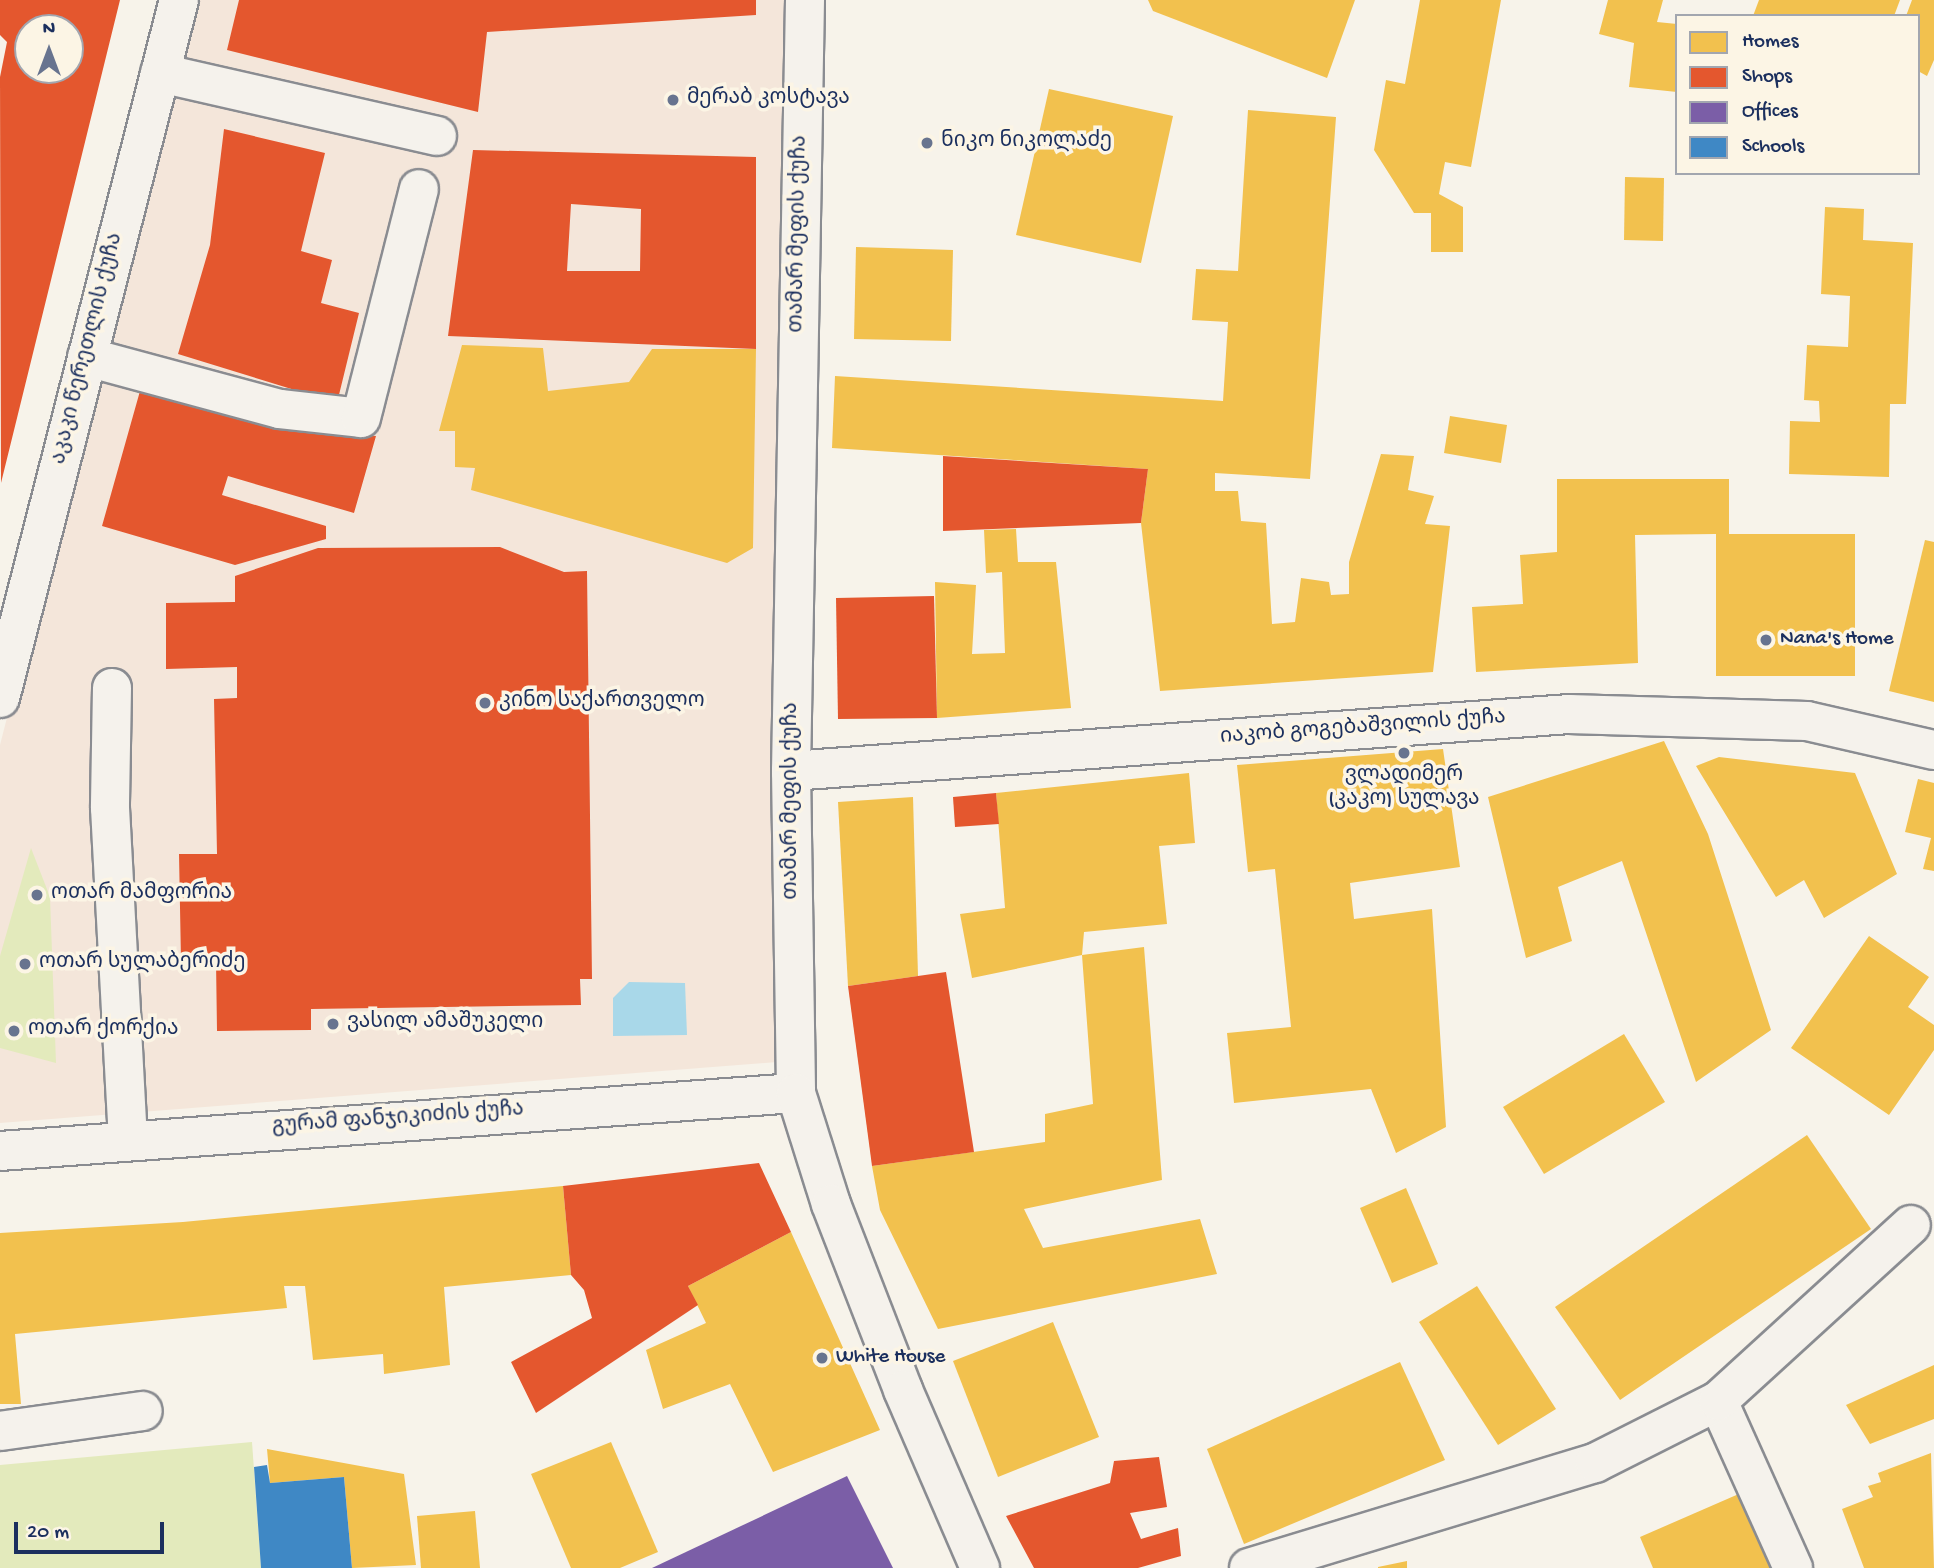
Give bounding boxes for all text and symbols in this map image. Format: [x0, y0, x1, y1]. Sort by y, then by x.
north arrow [14, 14, 84, 84]
legend [1675, 14, 1920, 175]
text: N [43, 18, 55, 41]
text: Homes [1742, 30, 1798, 55]
text: Shops [1742, 65, 1792, 90]
place label: მერაბ კოსტავა [687, 87, 850, 113]
marker: მერაბ კოსტავა [665, 92, 681, 108]
text: Offices [1742, 100, 1798, 125]
place label: ნიკო ნიკოლაძე [941, 130, 1112, 156]
street label: თამარ მეფის ქუჩა [786, 135, 814, 333]
marker: ნიკო ნიკოლაძე [919, 135, 935, 151]
text: Schools [1742, 135, 1804, 160]
street label: აკაკი წერეთლის ქუჩა [48, 231, 130, 467]
place label: Nana's Home [1780, 627, 1894, 653]
marker: Nana's Home [1758, 632, 1774, 648]
place label: კინო საქართველო [499, 690, 705, 716]
marker: კინო საქართველო [477, 695, 493, 711]
street label: თამარ მეფის ქუჩა [780, 702, 806, 900]
street label: იაკობ გოგებაშვილის ქუჩა [1219, 706, 1507, 752]
marker: ვლადიმერ (კაკო) სულავა [1396, 745, 1412, 761]
place label: ვლადიმერ (კაკო) სულავა [1328, 764, 1480, 814]
place label: ოთარ მამფორია [51, 882, 232, 908]
marker: ოთარ მამფორია [29, 887, 45, 903]
place label: ოთარ სულაბერიძე [39, 951, 245, 977]
marker: ოთარ სულაბერიძე [17, 956, 33, 972]
place label: ვასილ ამაშუკელი [347, 1011, 543, 1037]
marker: ვასილ ამაშუკელი [325, 1016, 341, 1032]
place label: ოთარ ქორქია [28, 1018, 179, 1044]
marker: ოთარ ქორქია [6, 1023, 22, 1039]
street label: გურამ ფანჯიკიძის ქუჩა [271, 1099, 525, 1141]
place label: White House [836, 1345, 945, 1371]
marker: White House [814, 1350, 830, 1366]
scale bar [18, 1508, 168, 1552]
text: 20 m [27, 1521, 69, 1546]

